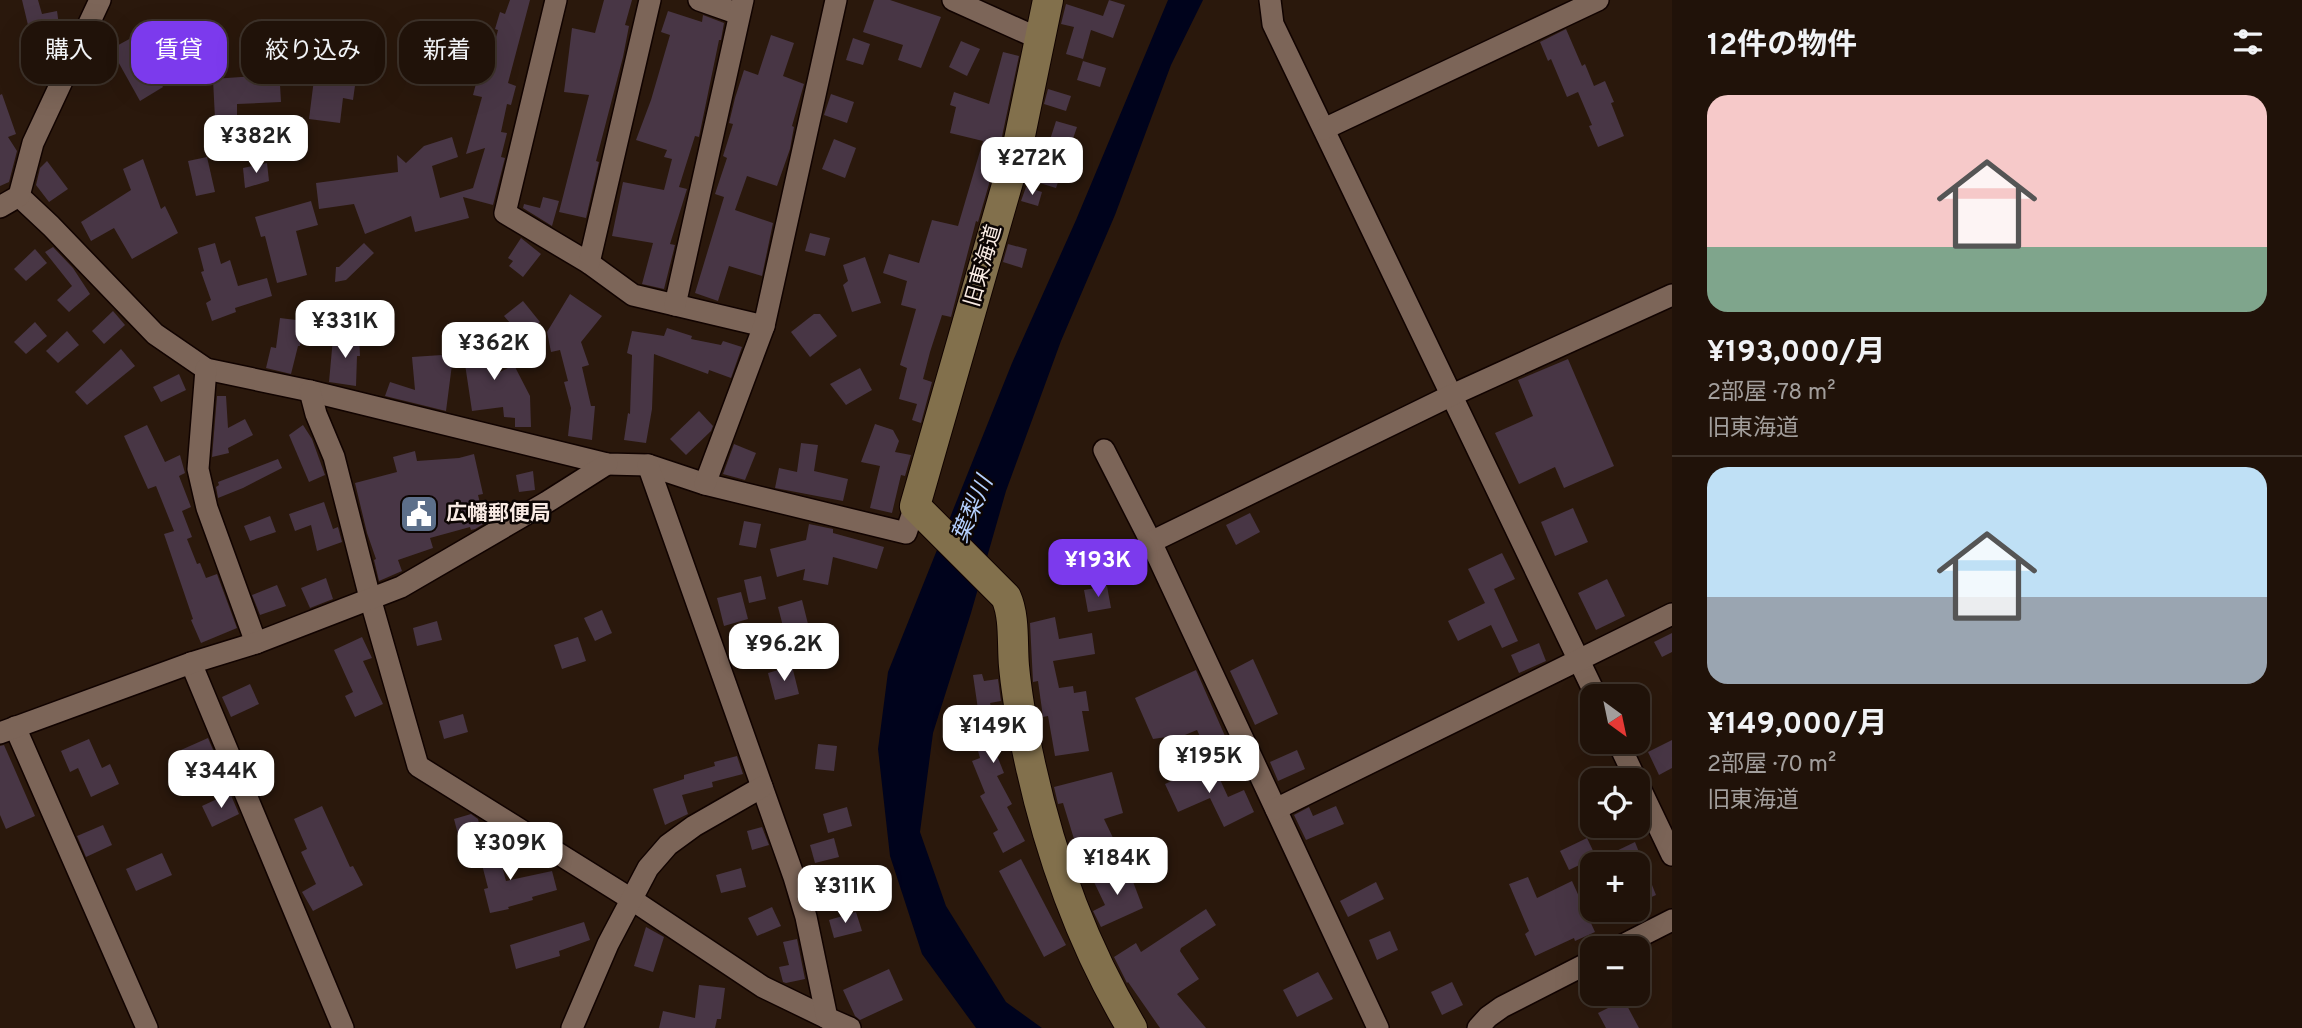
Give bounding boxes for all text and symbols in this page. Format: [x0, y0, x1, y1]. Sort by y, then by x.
chip: 購入 [21, 21, 117, 84]
chip: 賃貸 [131, 21, 227, 84]
chip: 絞り込み [241, 21, 385, 84]
chip: 新着 [399, 21, 495, 84]
icon: filters [2229, 23, 2267, 61]
text: 12件の物件 [1707, 28, 1857, 65]
pin: ¥382K [207, 116, 305, 175]
text: ¥382K [220, 123, 292, 152]
pin: ¥272K [983, 138, 1081, 197]
icon: home [1924, 141, 2050, 267]
text: ¥272K [997, 145, 1067, 174]
street label: 旧東海道 [959, 222, 1009, 310]
pin: ¥331K [296, 300, 394, 360]
text: ¥331K [312, 308, 378, 337]
pin: ¥362K [445, 322, 543, 382]
text: ¥362K [458, 330, 530, 359]
text: ¥193,000/月 [1707, 335, 1885, 372]
text: 2部屋 · 78 m² [1707, 379, 1836, 408]
text: 旧東海道 [1707, 415, 1799, 444]
water label: 葉梨川 [947, 470, 1002, 547]
public building icon: 広幡郵便局 [398, 493, 440, 535]
place label: 広幡郵便局 [446, 501, 551, 528]
icon: home [1924, 513, 2050, 639]
pin: ¥193K [1049, 540, 1147, 599]
text: ¥193K [1064, 547, 1132, 576]
pin: ¥96.2K [727, 624, 841, 683]
text: ¥96.2K [745, 631, 823, 660]
north arrow [1580, 684, 1650, 754]
map controls [1580, 684, 1650, 1006]
pin: ¥149K [944, 706, 1042, 765]
text: ¥149,000/月 [1707, 707, 1888, 744]
text: ¥149K [959, 713, 1027, 742]
pin: ¥195K [1160, 736, 1258, 795]
text: ¥195K [1175, 743, 1243, 772]
pin: ¥344K [172, 750, 270, 810]
text: 2部屋 · 70 m² [1707, 751, 1836, 780]
text: ¥344K [184, 758, 258, 787]
button: locate [1580, 768, 1650, 838]
text: 旧東海道 [1707, 787, 1799, 816]
pin: ¥309K [461, 822, 559, 882]
text: ¥309K [474, 830, 546, 859]
pin: ¥184K [1068, 838, 1166, 897]
text: ¥184K [1083, 845, 1151, 874]
button: + [1580, 852, 1650, 922]
pin: ¥311K [796, 866, 894, 925]
text: ¥311K [814, 873, 876, 902]
button: − [1580, 936, 1650, 1006]

